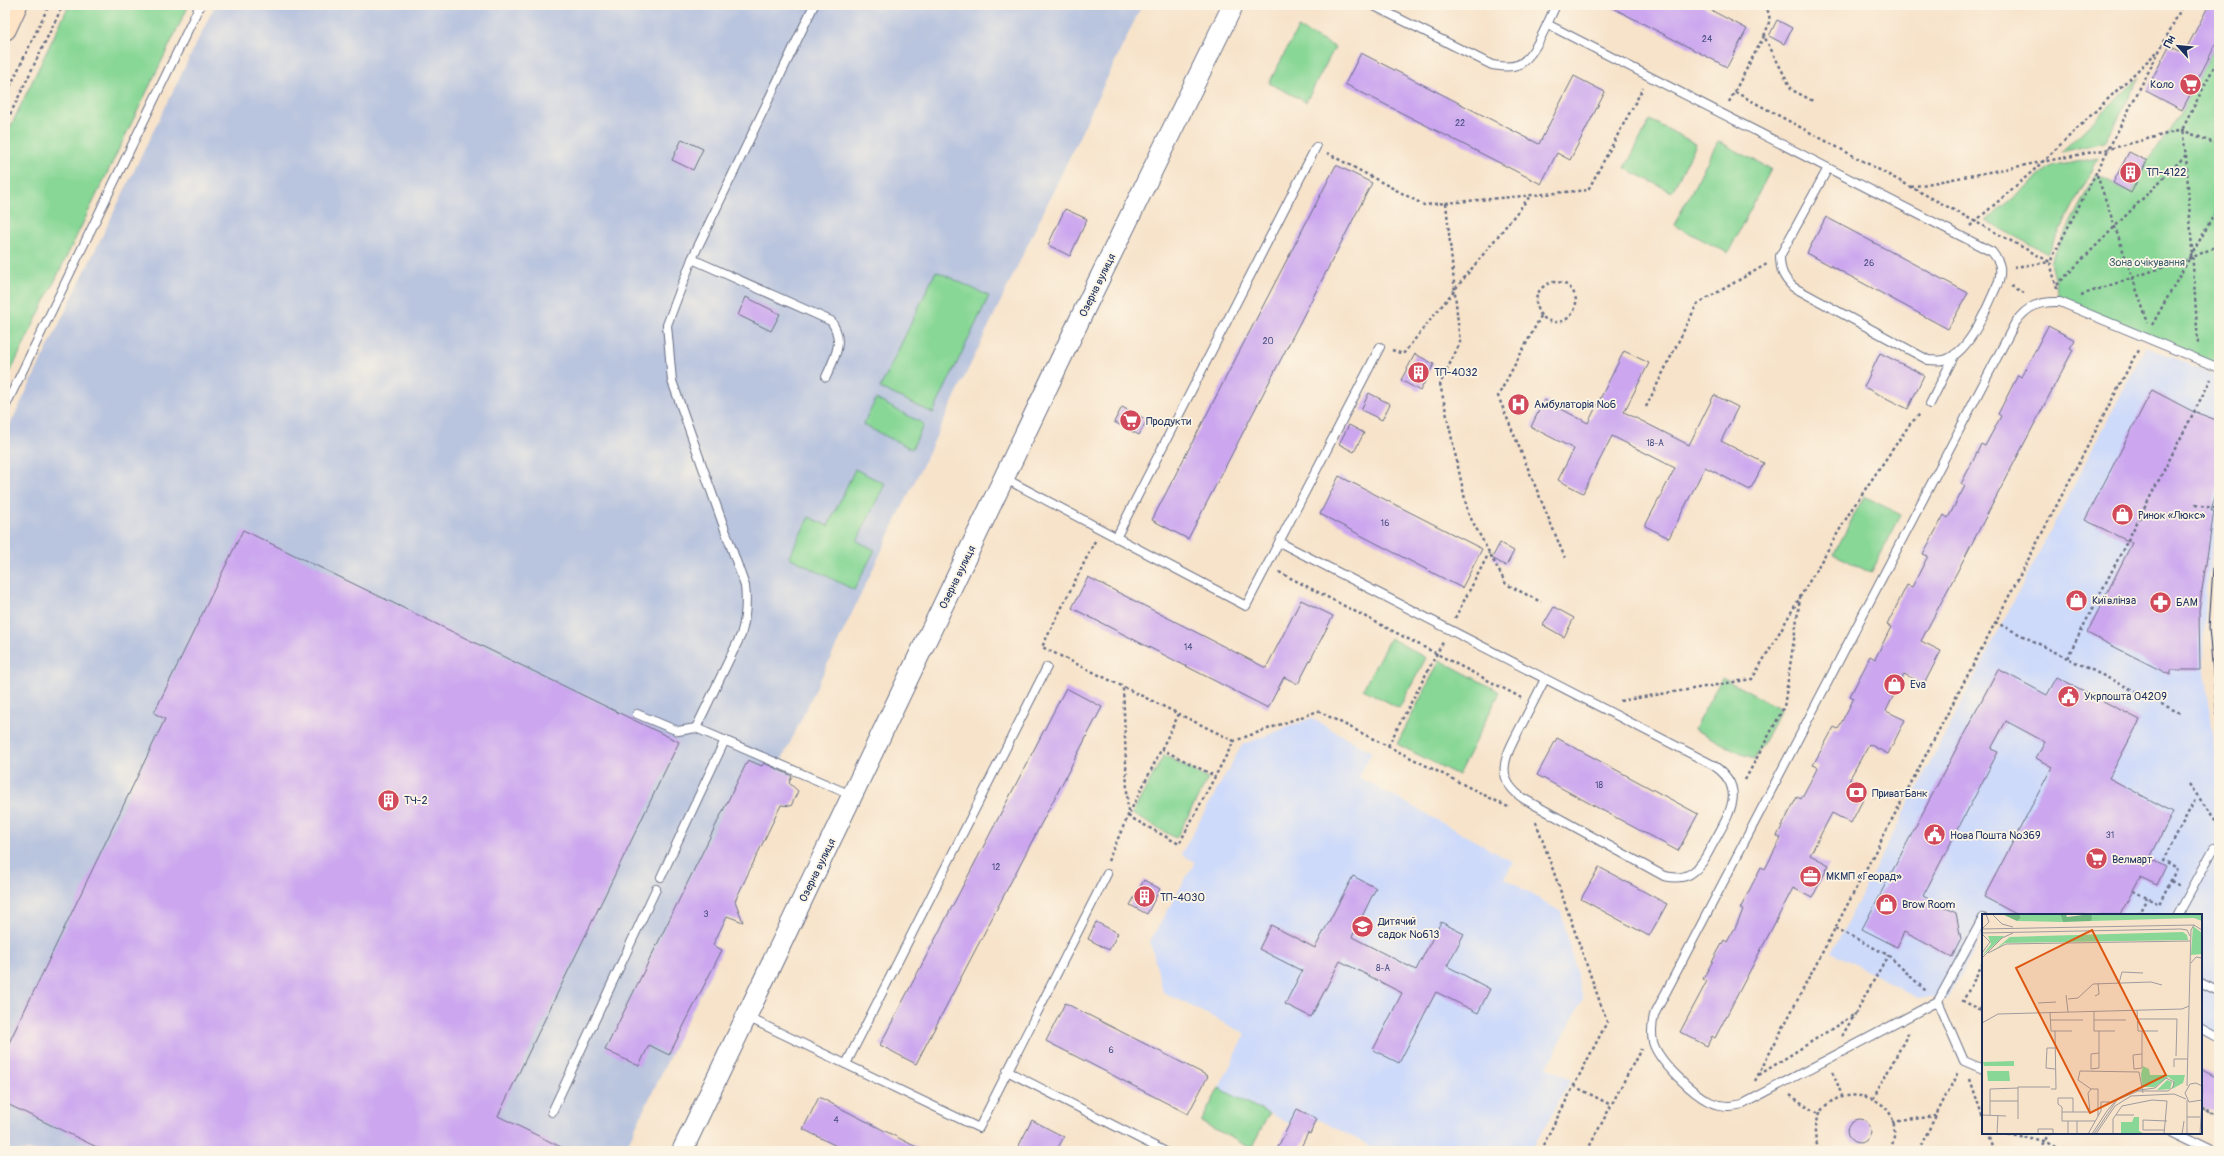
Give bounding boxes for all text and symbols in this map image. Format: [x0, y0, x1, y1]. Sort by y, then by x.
north arrow [2158, 26, 2198, 66]
text: Пн [2161, 33, 2178, 50]
house number: 24 [1702, 34, 1713, 45]
supermarket icon: Коло [2177, 71, 2203, 97]
place label: Коло [2150, 78, 2174, 91]
house number: 22 [1455, 118, 1465, 129]
building icon: ТП-4122 [2117, 159, 2143, 185]
place label: ТП-4122 [2146, 166, 2186, 179]
street label: Озерна вулиця [1077, 251, 1118, 319]
park label: Зона очікування [2109, 256, 2185, 269]
house number: 26 [1864, 258, 1874, 269]
house number: 20 [1262, 336, 1274, 347]
building icon: ТП-4032 [1405, 359, 1431, 385]
place label: ТП-4032 [1434, 366, 1478, 379]
hospital icon: Амбулаторія №6 [1506, 391, 1532, 417]
place label: Амбулаторія №6 [1534, 398, 1616, 411]
supermarket icon: Продукти [1118, 408, 1144, 434]
place label: Продукти [1146, 415, 1191, 428]
house number: 18-А [1646, 438, 1664, 449]
shop icon: Ринок «Люкс» [2109, 502, 2135, 528]
place label: Ринок «Люкс» [2138, 509, 2206, 522]
house number: 16 [1381, 518, 1389, 529]
street label: Озерна вулиця [937, 543, 978, 611]
shop icon: Київлінза [2064, 587, 2090, 613]
pharmacy icon: БАМ [2148, 589, 2174, 615]
place label: Київлінза [2092, 594, 2136, 607]
place label: БАМ [2176, 596, 2198, 609]
house number: 14 [1184, 642, 1193, 653]
shop icon: Eva [1881, 671, 1907, 697]
place label: Eva [1910, 678, 1926, 691]
public building icon: Укрпошта 04209 [2055, 683, 2081, 709]
place label: Укрпошта 04209 [2084, 690, 2167, 703]
house number: 18 [1595, 780, 1603, 791]
bank icon: ПриватБанк [1843, 780, 1869, 806]
building icon: ТЧ-2 [375, 787, 401, 813]
place label: ПриватБанк [1872, 787, 1928, 800]
place label: ТЧ-2 [404, 794, 428, 807]
public building icon: Нова Пошта №369 [1921, 822, 1947, 848]
place label: Нова Пошта №369 [1950, 829, 2041, 842]
house number: 31 [2106, 830, 2114, 841]
street label: Озерна вулиця [797, 836, 838, 904]
supermarket icon: Велмарт [2084, 846, 2110, 872]
place label: Велмарт [2112, 853, 2153, 866]
house number: 12 [992, 862, 1000, 873]
office icon: МКМП «Георад» [1798, 863, 1824, 889]
place label: МКМП «Георад» [1826, 870, 1902, 883]
building icon: ТП-4030 [1132, 884, 1158, 910]
place label: ТП-4030 [1160, 891, 1205, 904]
shop icon: Brow Room [1873, 891, 1899, 917]
place label: Brow Room [1902, 898, 1955, 911]
house number: 3 [703, 909, 709, 920]
school or university icon: Дитячий садок №613 [1349, 914, 1375, 940]
inset map [1982, 914, 2202, 1134]
place label: Дитячий садок №613 [1377, 915, 1439, 941]
house number: 8-А [1376, 963, 1390, 974]
house number: 6 [1108, 1045, 1114, 1056]
house number: 4 [833, 1115, 839, 1126]

